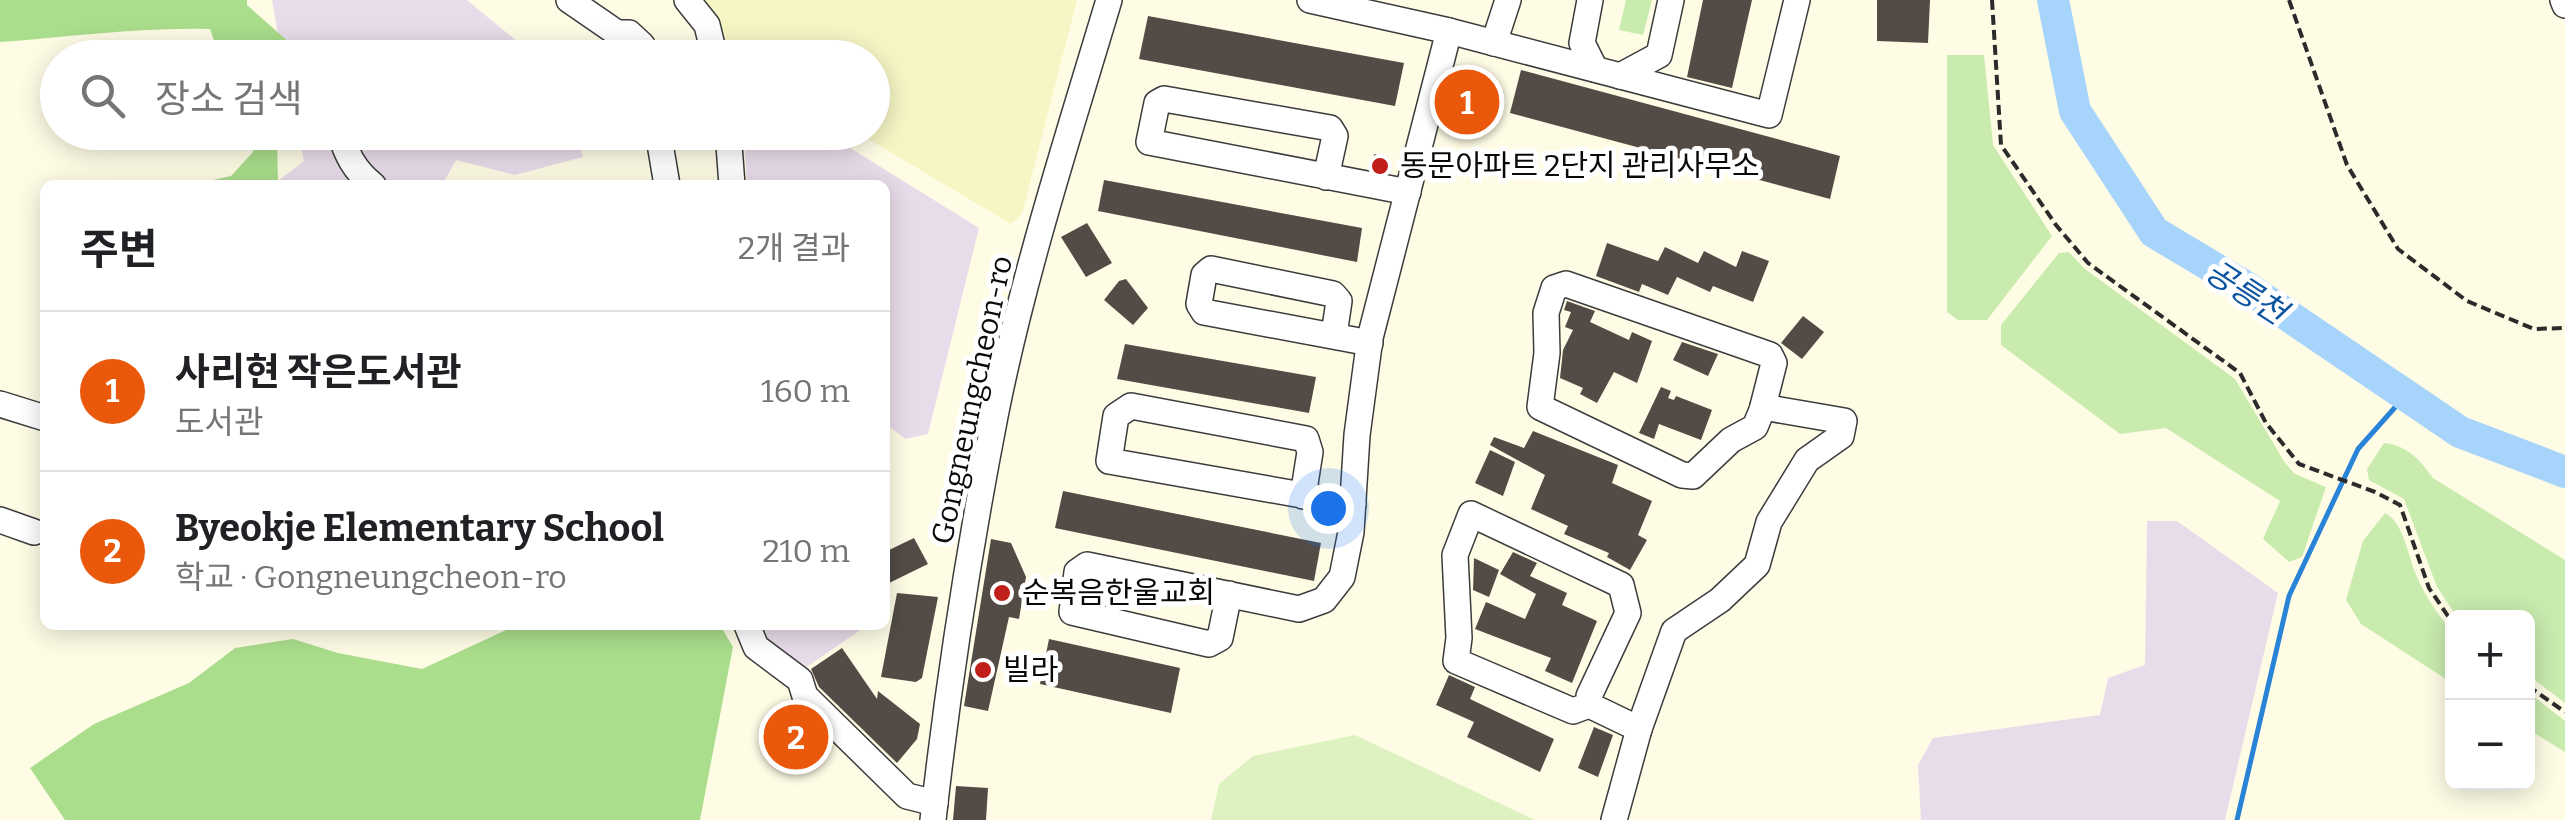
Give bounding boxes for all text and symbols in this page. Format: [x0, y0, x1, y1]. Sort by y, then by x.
search box [40, 40, 890, 150]
pin: 1 [1434, 64, 1500, 140]
icon: search [75, 68, 130, 123]
text: 장소 검색 [155, 76, 302, 122]
place label: 동문아파트 2단지 관리사무소 [1400, 148, 1760, 184]
marker: 동문아파트 2단지 관리사무소 [1369, 155, 1391, 177]
text: 주변 [80, 225, 157, 275]
text: 2개 결과 [738, 229, 850, 267]
water label: 공릉천 [2199, 252, 2296, 334]
street label: Gongneungcheon-ro [924, 253, 1020, 547]
text: 사리현 작은도서관 [175, 349, 462, 395]
text: 1 [106, 372, 119, 410]
text: 160 m [761, 372, 850, 410]
text: 도서관 [175, 403, 263, 441]
your location [1303, 483, 1354, 534]
text: Byeokje Elementary School [175, 505, 664, 551]
text: 2 [103, 532, 122, 570]
text: 210 m [762, 532, 850, 570]
text: 학교 · Gongneungcheon-ro [175, 558, 567, 596]
place label: 순복음한울교회 [1022, 575, 1215, 611]
marker: 순복음한울교회 [991, 582, 1013, 604]
map controls [2445, 610, 2535, 790]
button: + [2445, 610, 2535, 700]
place label: 빌라 [1003, 652, 1059, 688]
marker: 빌라 [972, 659, 994, 681]
pin: 2 [764, 700, 828, 774]
button: − [2445, 700, 2535, 790]

